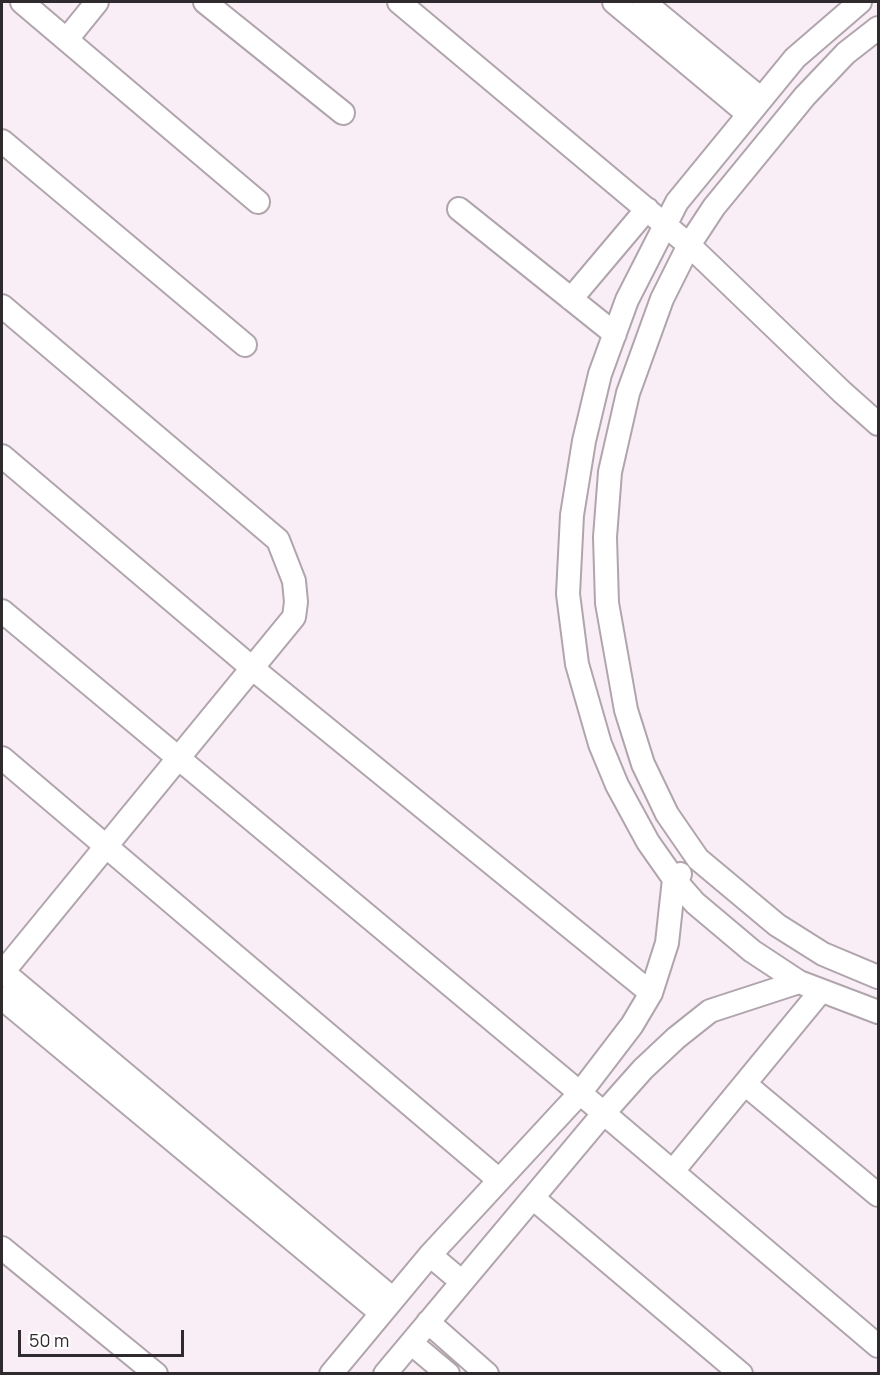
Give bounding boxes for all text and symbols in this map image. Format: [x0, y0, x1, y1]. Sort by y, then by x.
scale bar [21, 1318, 188, 1356]
text: 50 m [29, 1328, 69, 1352]

